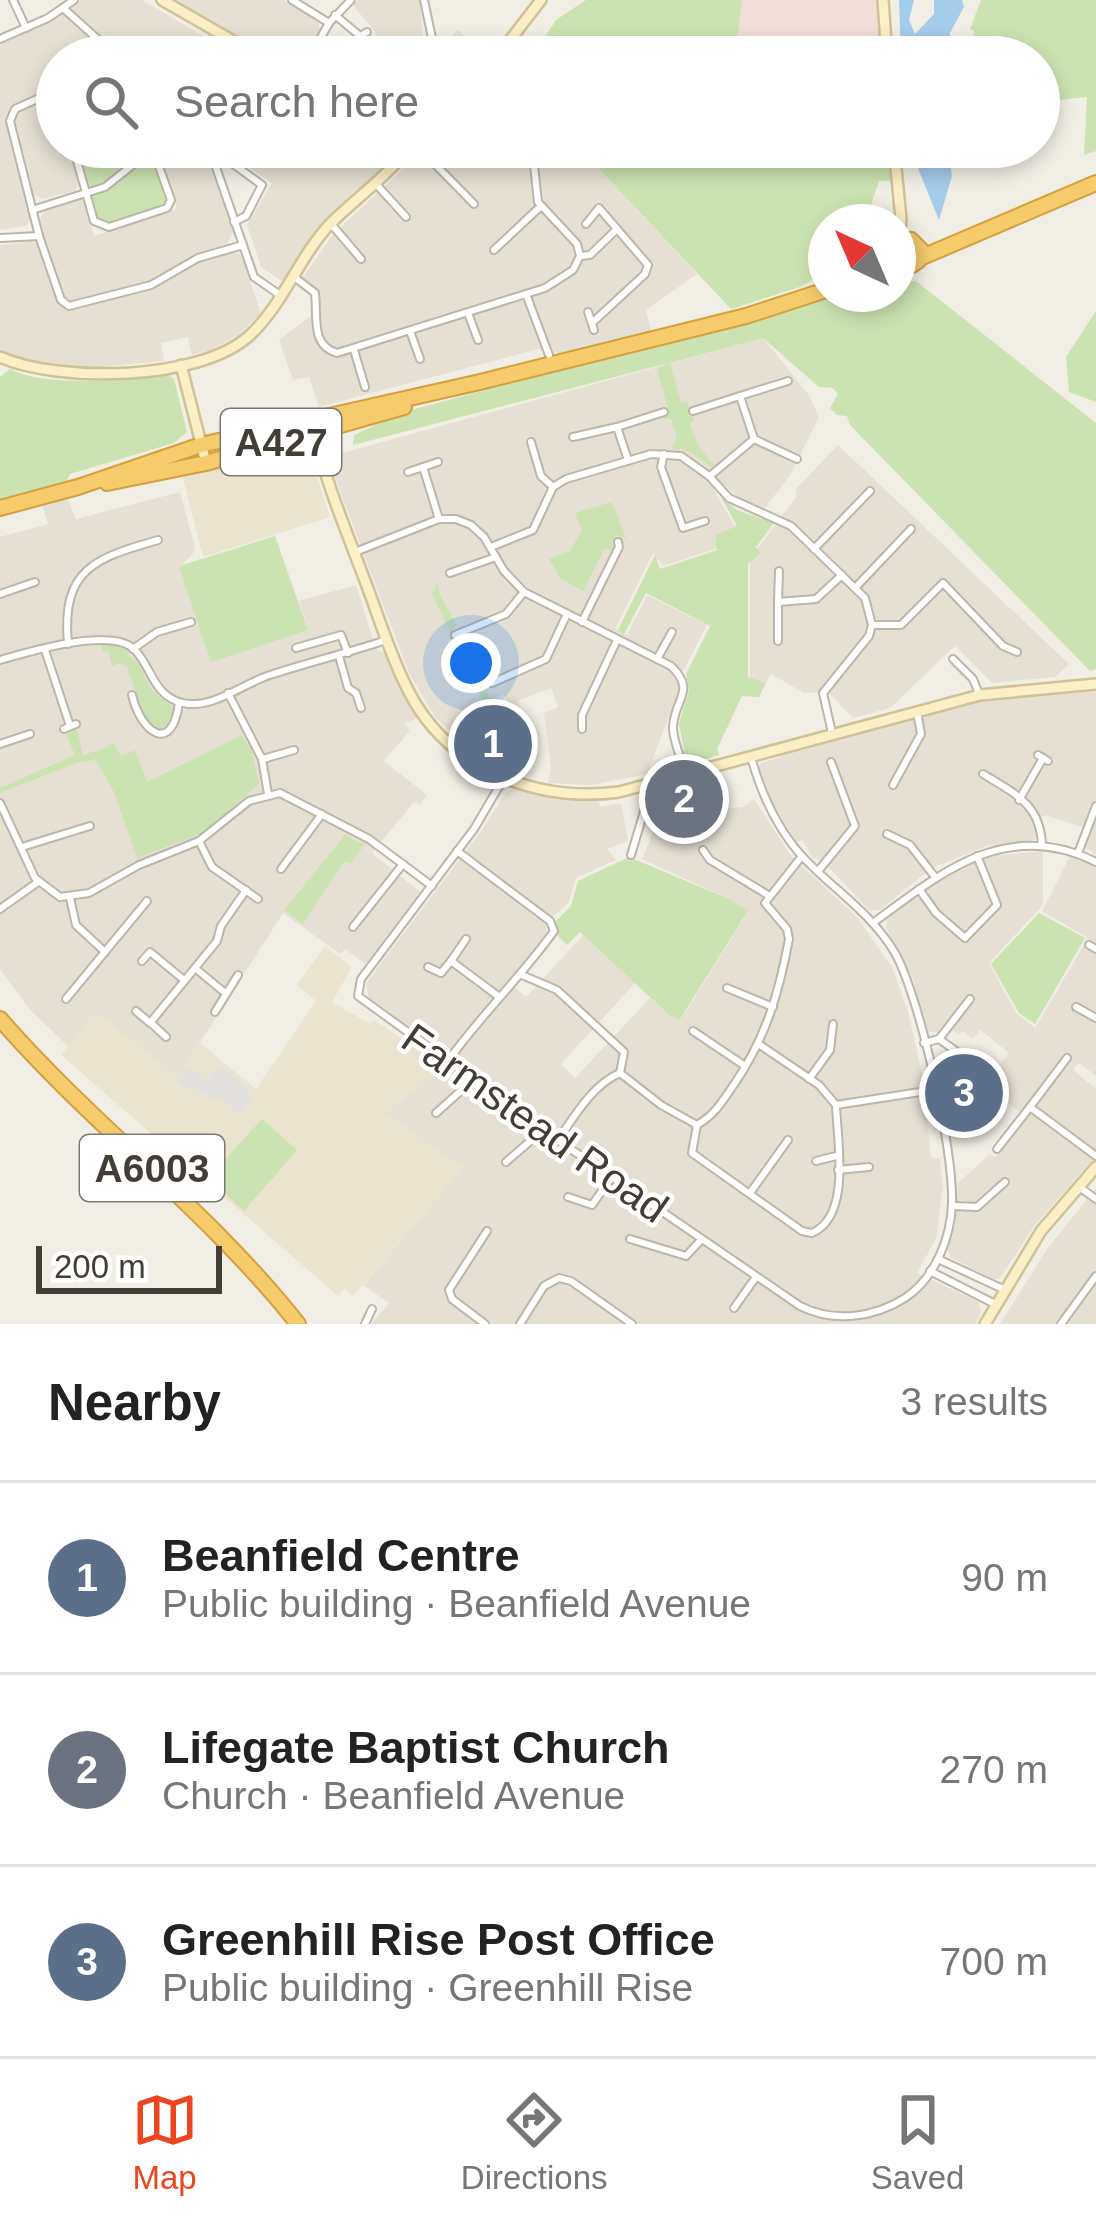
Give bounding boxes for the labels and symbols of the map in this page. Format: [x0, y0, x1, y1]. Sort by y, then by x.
north arrow [808, 204, 916, 312]
road number: A427 [221, 409, 341, 475]
your location [441, 633, 501, 693]
pin: 1 [454, 699, 532, 789]
pin: 2 [645, 754, 723, 844]
street label: Farmstead Road [393, 1014, 677, 1232]
pin: 3 [925, 1048, 1003, 1138]
road number: A6003 [80, 1135, 224, 1201]
scale bar [36, 1240, 222, 1293]

